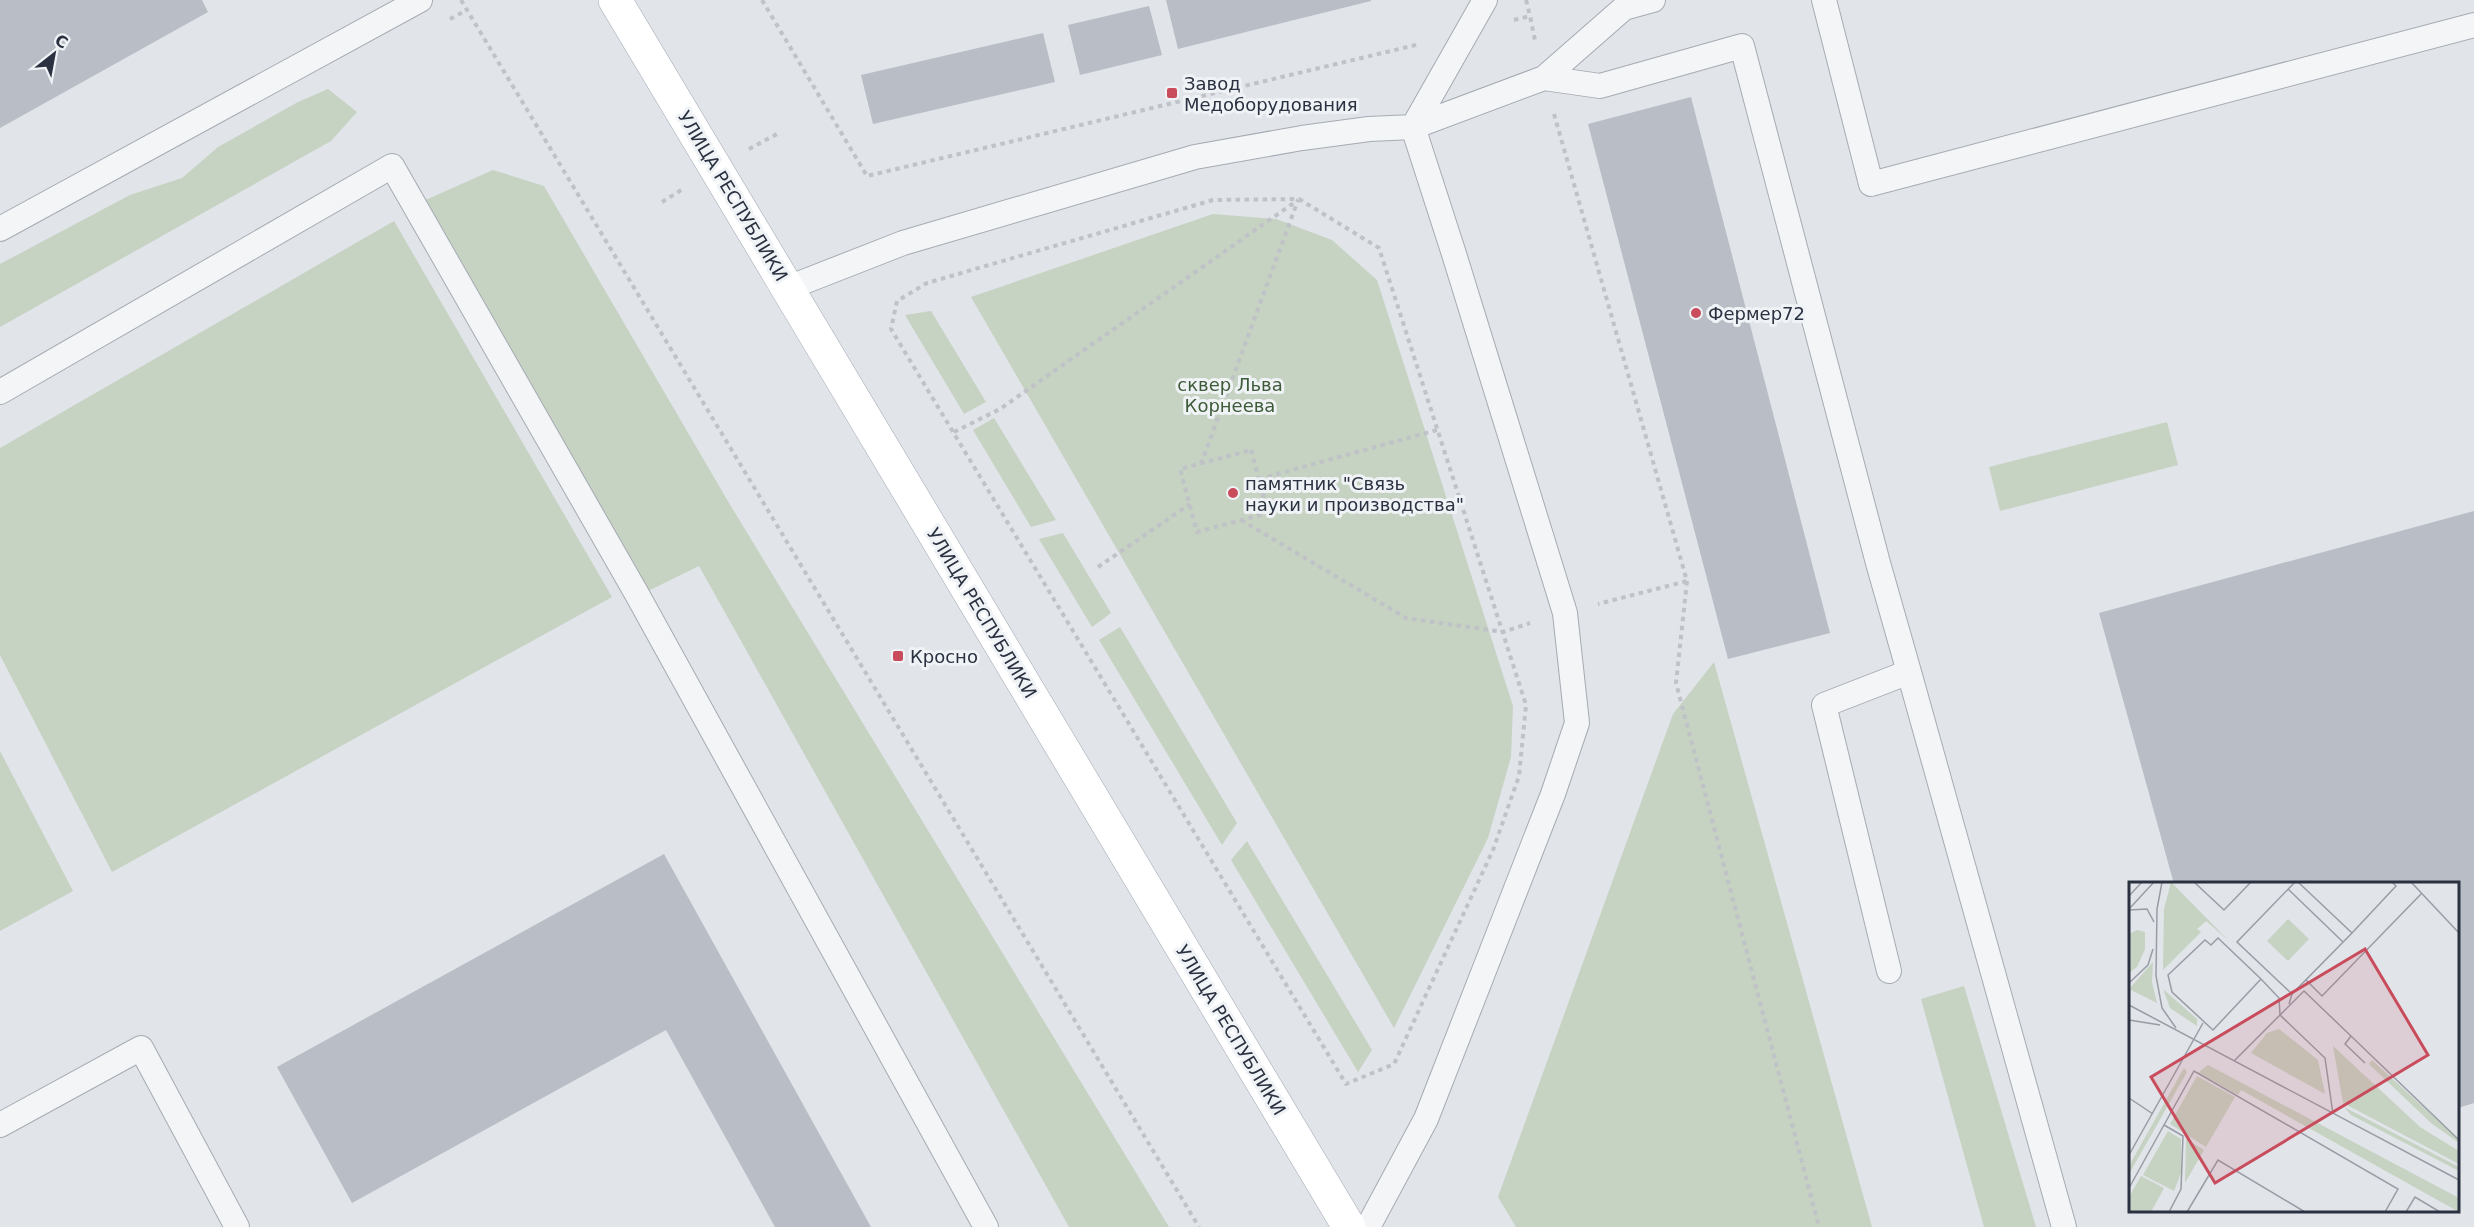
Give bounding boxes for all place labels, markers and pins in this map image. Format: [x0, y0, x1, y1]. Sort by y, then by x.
place label: Завод Медоборудования [1184, 73, 1358, 115]
marker: Завод Медоборудования [1165, 86, 1179, 100]
place label: Фермер72 [1708, 303, 1805, 324]
marker: Фермер72 [1689, 306, 1703, 320]
place label: памятник "Связь науки и производства" [1245, 473, 1464, 515]
marker: памятник "Связь науки и производства" [1226, 486, 1240, 500]
place label: Кросно [910, 646, 978, 667]
marker: Кросно [891, 649, 905, 663]

